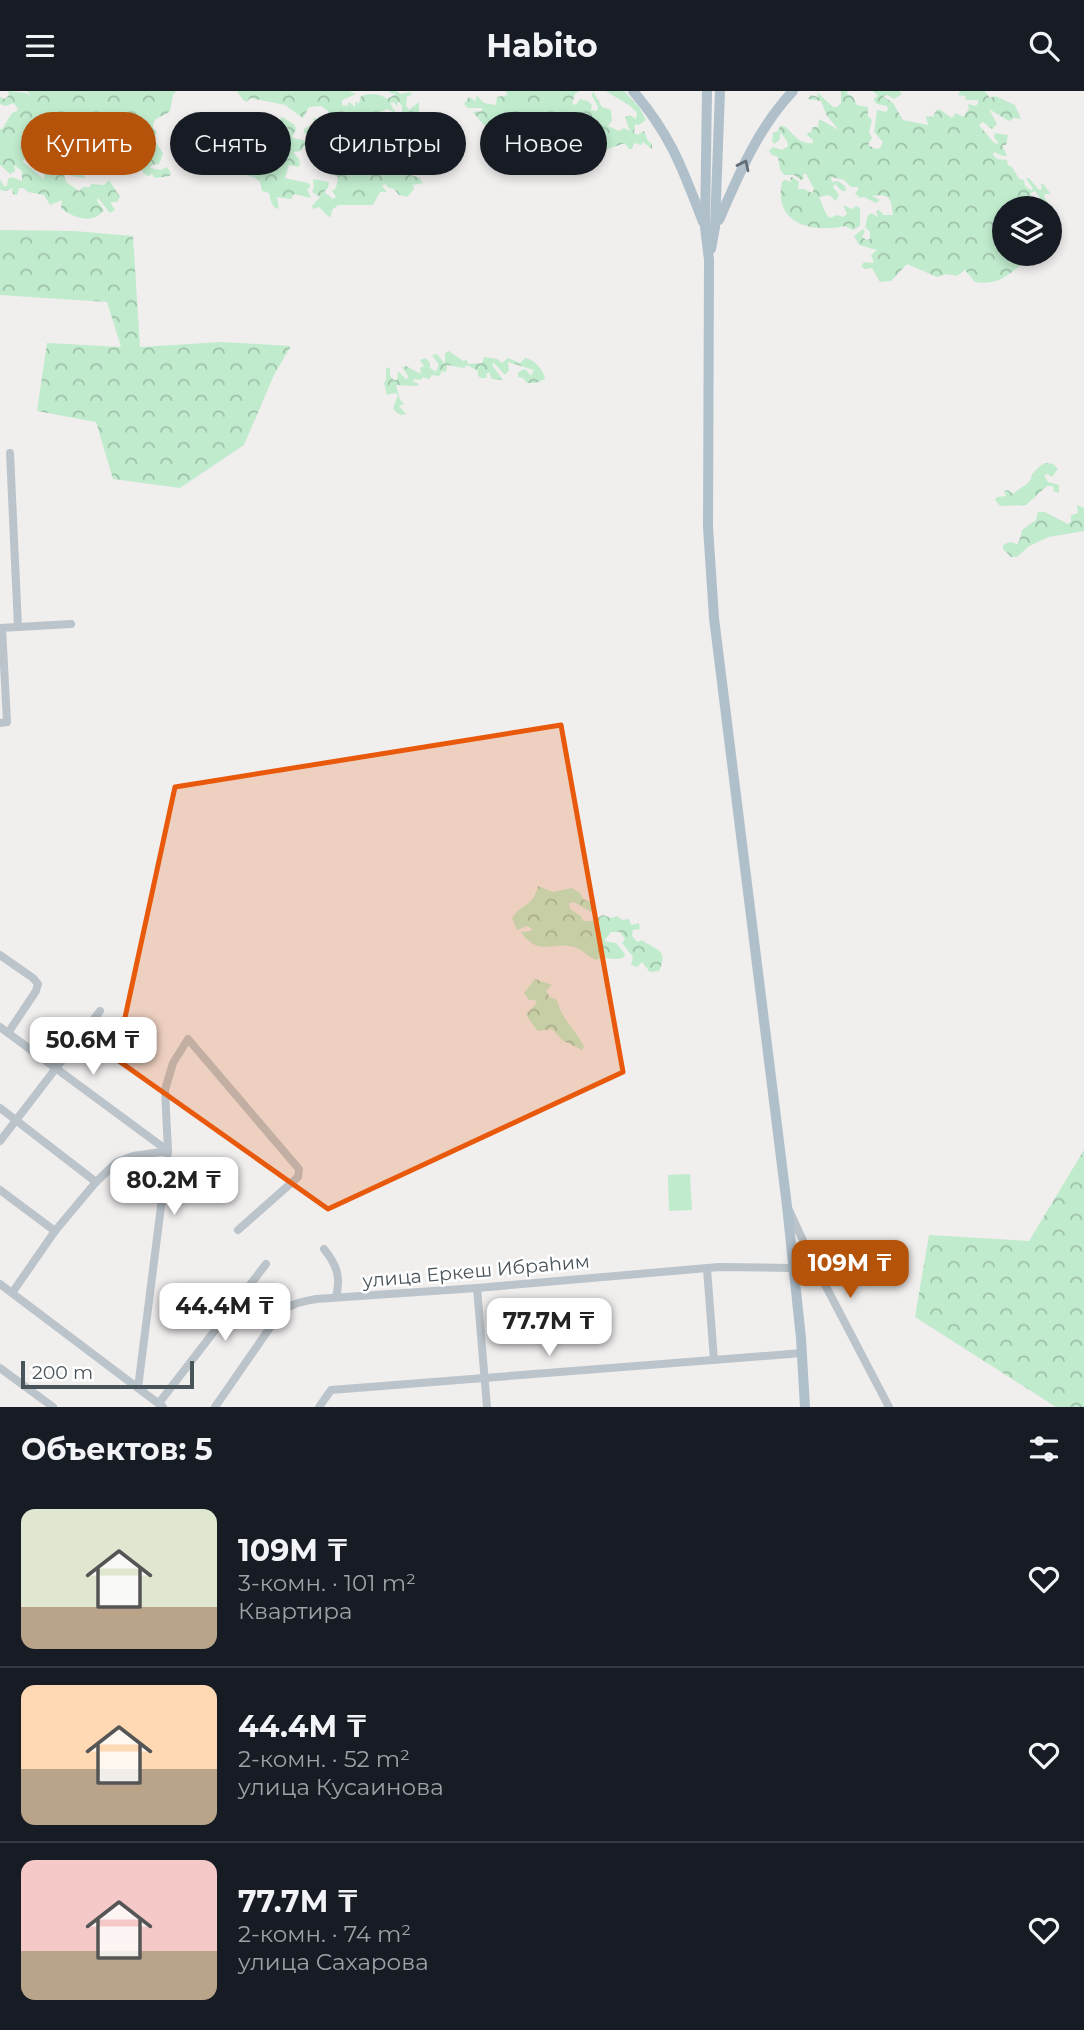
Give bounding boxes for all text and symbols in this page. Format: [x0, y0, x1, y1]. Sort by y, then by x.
text: Habito [486, 26, 598, 65]
icon: menu [21, 27, 59, 65]
icon: search [1025, 27, 1063, 65]
chip: Купить [21, 112, 156, 175]
chip: Снять [170, 112, 291, 175]
chip: Фильтры [305, 112, 466, 175]
chip: Новое [480, 112, 607, 175]
one-way arrow [735, 159, 749, 172]
map controls [992, 196, 1062, 266]
button: layers [992, 196, 1062, 266]
pin: 50.6M ₸ [28, 1017, 158, 1077]
text: 50.6M ₸ [46, 1026, 140, 1054]
pin: 80.2M ₸ [109, 1157, 239, 1217]
text: 80.2M ₸ [126, 1166, 222, 1194]
pin: 109M ₸ [793, 1241, 907, 1300]
text: 109M ₸ [808, 1249, 892, 1277]
street label: улица Еркеш Ибраһим [360, 1250, 591, 1292]
pin: 44.4M ₸ [160, 1283, 290, 1343]
text: 44.4M ₸ [175, 1292, 275, 1320]
pin: 77.7M ₸ [484, 1299, 614, 1358]
text: 77.7M ₸ [503, 1307, 595, 1335]
scale bar [21, 1358, 194, 1390]
text: 200 m [32, 1361, 93, 1384]
icon: filters [1025, 1430, 1063, 1468]
text: Объектов: 5 [21, 1431, 213, 1468]
text: 109M ₸ [238, 1532, 348, 1569]
icon: home [77, 1537, 161, 1621]
icon: heart [1025, 1560, 1063, 1598]
text: 3-комн. · 101 m² [238, 1569, 416, 1597]
text: Квартира [238, 1597, 352, 1625]
text: 44.4M ₸ [238, 1708, 367, 1745]
icon: home [77, 1713, 161, 1797]
icon: heart [1025, 1736, 1063, 1774]
text: 2-комн. · 52 m² [238, 1745, 410, 1773]
text: улица Кусаинова [238, 1773, 444, 1801]
text: 77.7M ₸ [238, 1883, 359, 1920]
icon: home [77, 1888, 161, 1972]
icon: heart [1025, 1911, 1063, 1949]
text: 2-комн. · 74 m² [238, 1920, 411, 1948]
text: улица Сахарова [238, 1948, 429, 1976]

